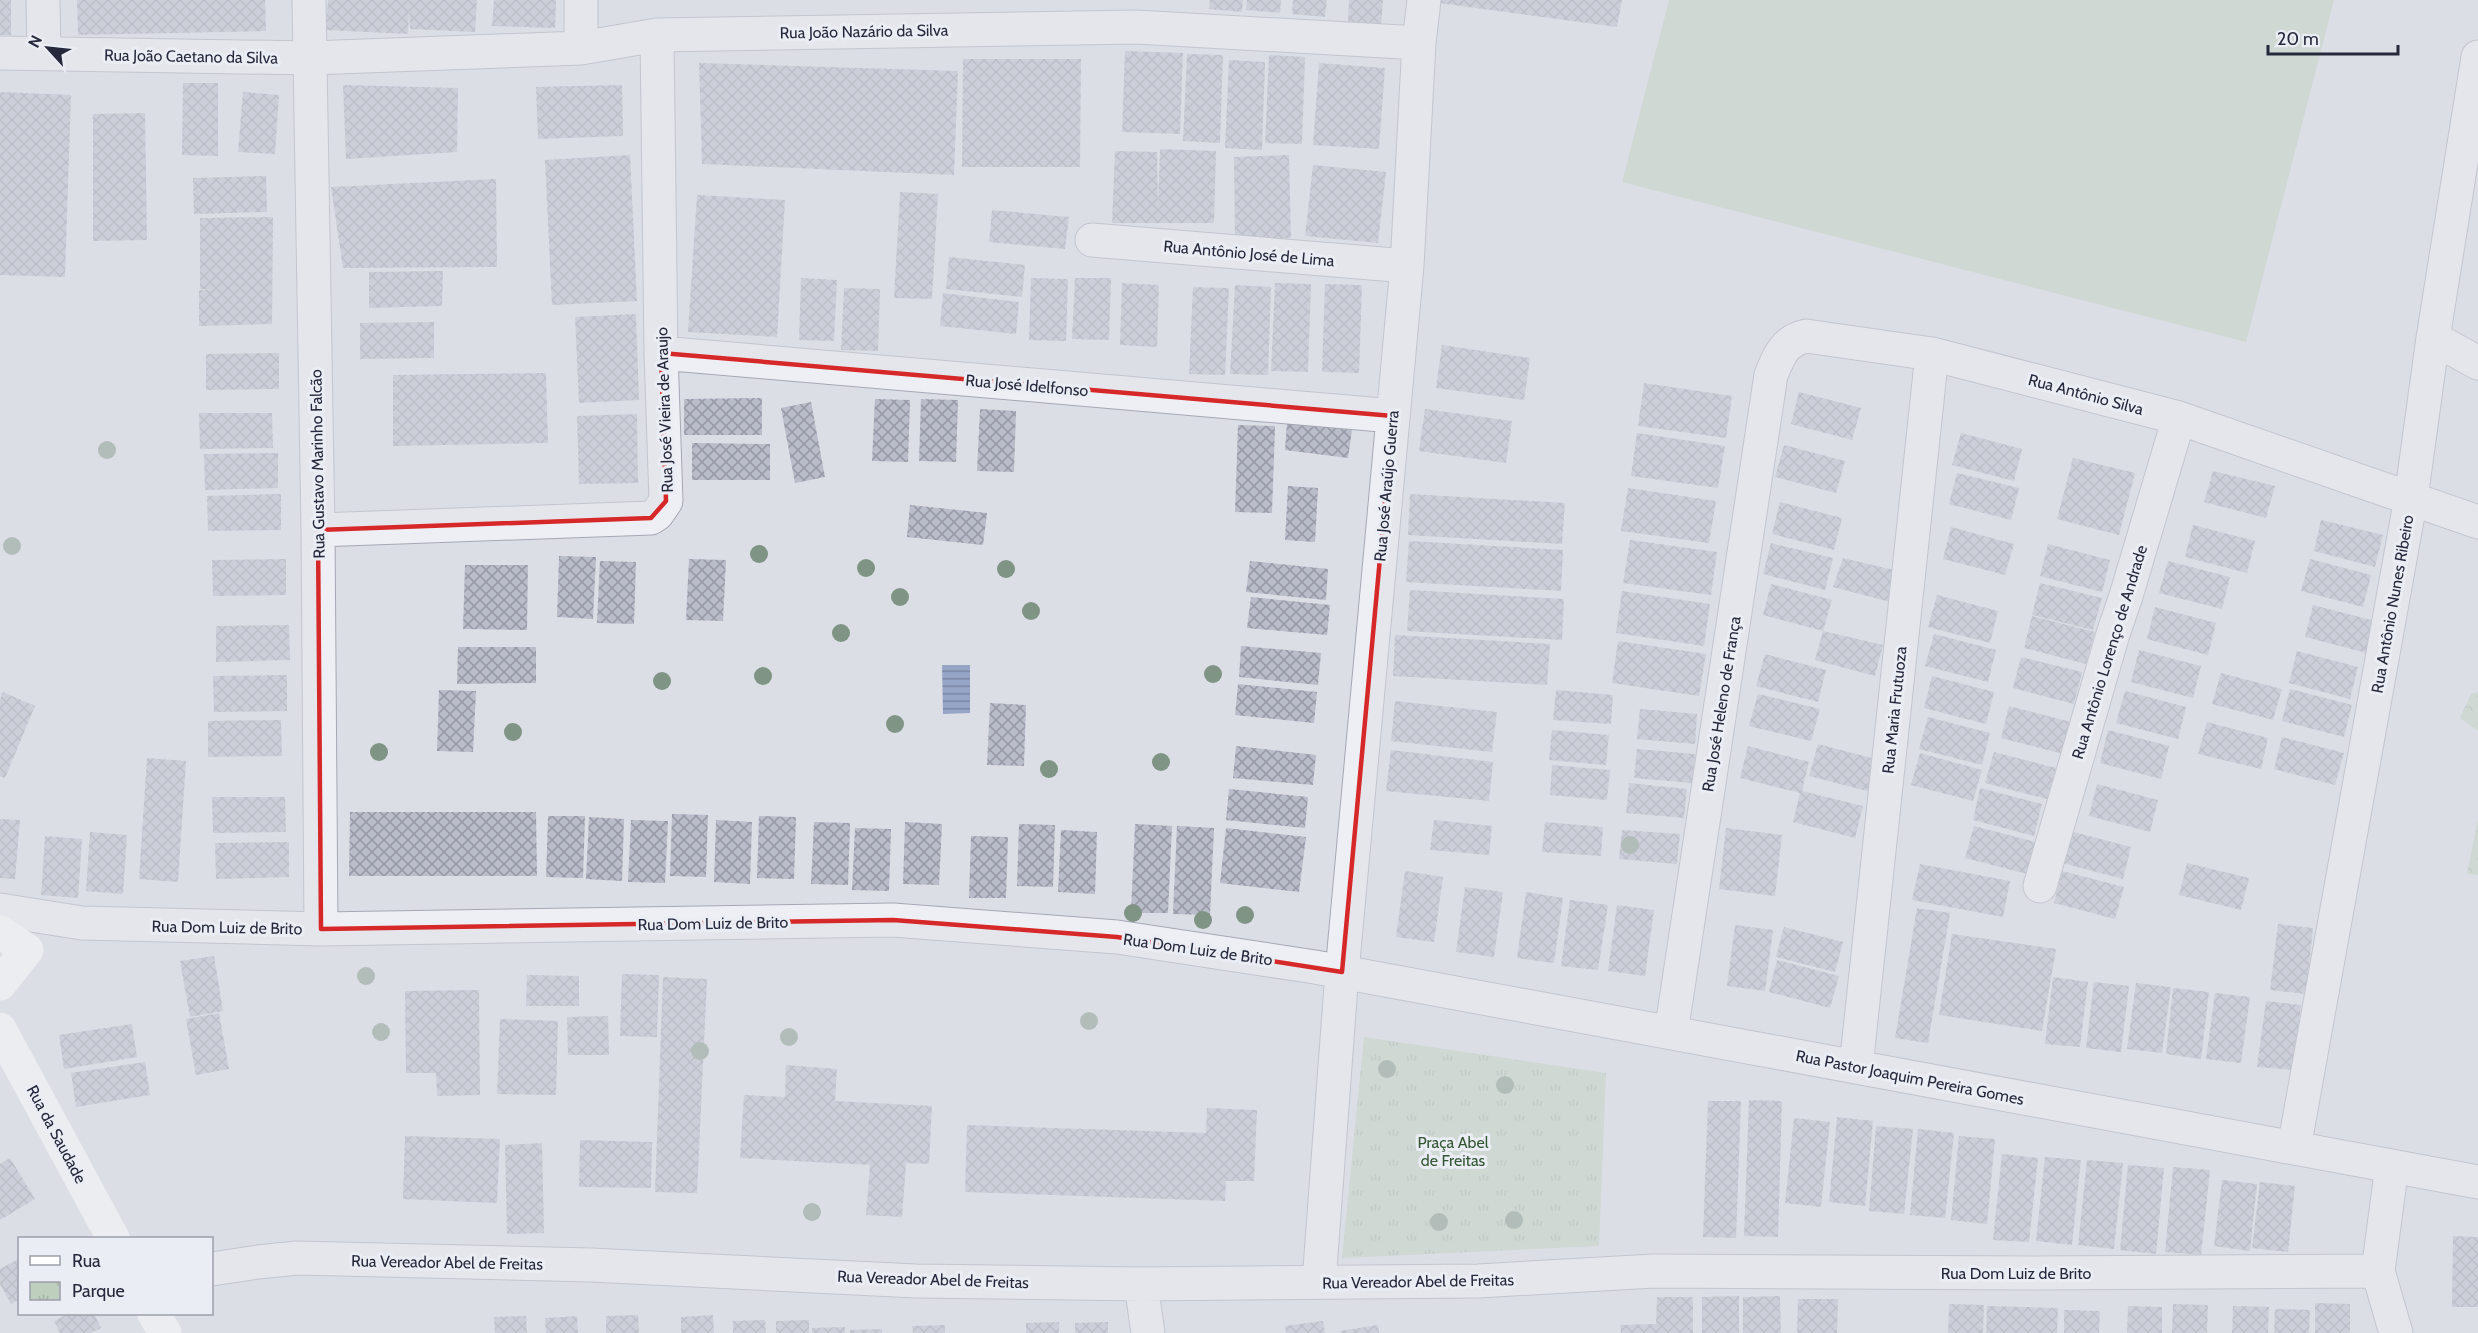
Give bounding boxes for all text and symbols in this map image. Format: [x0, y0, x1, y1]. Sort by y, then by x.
north arrow [18, 18, 78, 78]
scale bar [2268, 18, 2398, 56]
street label: Rua João Nazário da Silva [780, 21, 949, 42]
text: 20 m [2277, 28, 2319, 50]
text: N [24, 32, 46, 51]
street label: Rua João Caetano da Silva [104, 45, 278, 68]
street label: Rua Antônio José de Lima [1163, 237, 1336, 270]
street label: Rua José Vieira de Araujo [652, 327, 677, 493]
street label: Rua Gustavo Marinho Falcão [306, 369, 329, 559]
street label: Rua Antônio Silva [2026, 370, 2146, 419]
street label: Rua José Idelfonso [965, 371, 1089, 400]
street label: Rua José Araújo Guerra [1370, 409, 1403, 562]
street label: Rua Antônio Nunes Ribeiro [2367, 513, 2418, 695]
street label: Rua Antônio Lorenço de Andrade [2068, 543, 2151, 762]
street label: Rua José Heleno de França [1698, 615, 1745, 793]
street label: Rua Maria Frutuoza [1878, 645, 1911, 775]
street label: Rua Dom Luiz de Brito [638, 913, 789, 934]
street label: Rua Dom Luiz de Brito [152, 917, 303, 938]
street label: Rua Dom Luiz de Brito [1122, 930, 1274, 969]
street label: Rua Pastor Joaquim Pereira Gomes [1794, 1046, 2026, 1109]
street label: Rua da Saudade [23, 1082, 90, 1187]
park label: Praça Abel de Freitas [1418, 1133, 1489, 1170]
legend [18, 1237, 213, 1315]
text: Rua [72, 1250, 101, 1272]
street label: Rua Vereador Abel de Freitas [351, 1251, 543, 1274]
street label: Rua Dom Luiz de Brito [1941, 1264, 2092, 1283]
street label: Rua Vereador Abel de Freitas [837, 1267, 1030, 1292]
street label: Rua Vereador Abel de Freitas [1322, 1270, 1514, 1293]
text: Parque [72, 1280, 125, 1302]

